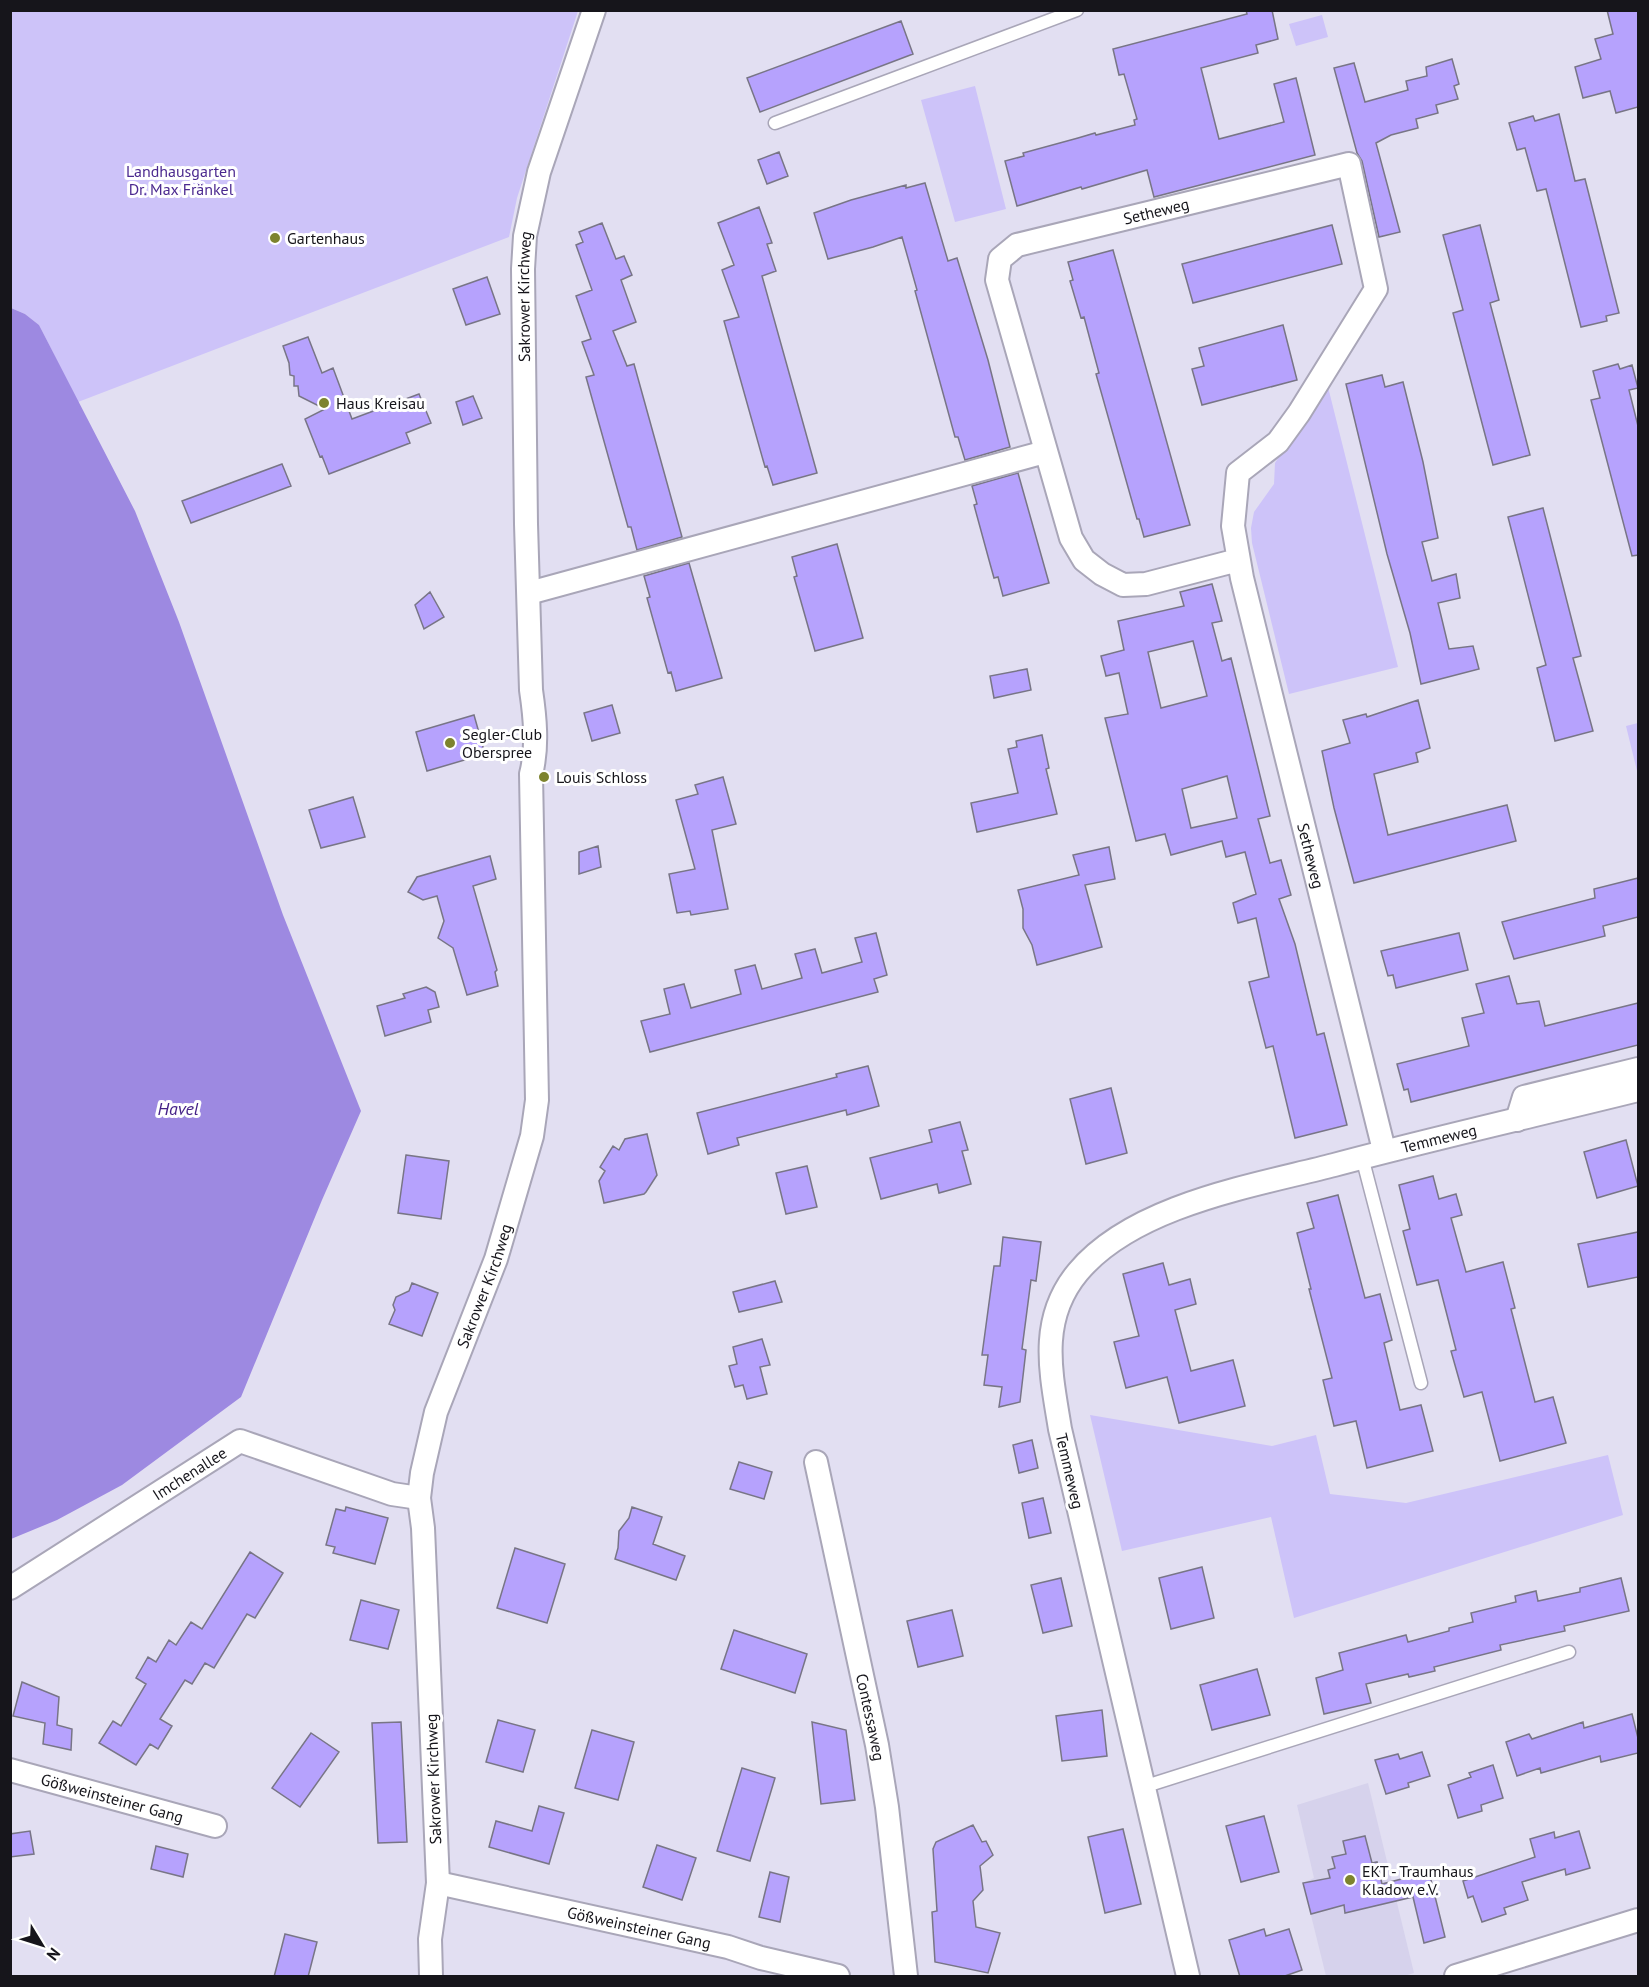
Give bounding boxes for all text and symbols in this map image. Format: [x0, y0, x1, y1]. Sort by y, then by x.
park label: Landhausgarten Dr. Max Fränkel [126, 161, 236, 199]
street label: Setheweg [1121, 193, 1191, 229]
place label: Gartenhaus [287, 228, 365, 248]
street label: Sakrower Kirchweg [513, 229, 536, 362]
marker: Gartenhaus [268, 231, 282, 245]
place label: Haus Kreisau [336, 393, 425, 413]
marker: Haus Kreisau [317, 396, 331, 410]
place label: Segler-Club Oberspree [462, 724, 542, 762]
marker: Segler-Club Oberspree [443, 736, 457, 750]
place label: Louis Schloss [556, 767, 647, 787]
marker: Louis Schloss [537, 770, 551, 784]
street label: Setheweg [1293, 821, 1329, 891]
water label: Havel [157, 1097, 199, 1120]
street label: Temmeweg [1399, 1119, 1479, 1157]
street label: Sakrower Kirchweg [452, 1221, 516, 1351]
street label: Temmeweg [1052, 1431, 1088, 1511]
street label: Imchenallee [149, 1442, 230, 1504]
street label: Contessaweg [852, 1672, 889, 1762]
street label: Sakrower Kirchweg [421, 1713, 445, 1845]
street label: Gößweinsteiner Gang [39, 1769, 186, 1827]
place label: EKT - Traumhaus Kladow e.V. [1362, 1861, 1474, 1899]
marker: EKT - Traumhaus Kladow e.V. [1343, 1873, 1357, 1887]
street label: Gößweinsteiner Gang [565, 1902, 713, 1953]
north arrow [12, 1915, 72, 1975]
text: N [43, 1944, 65, 1965]

